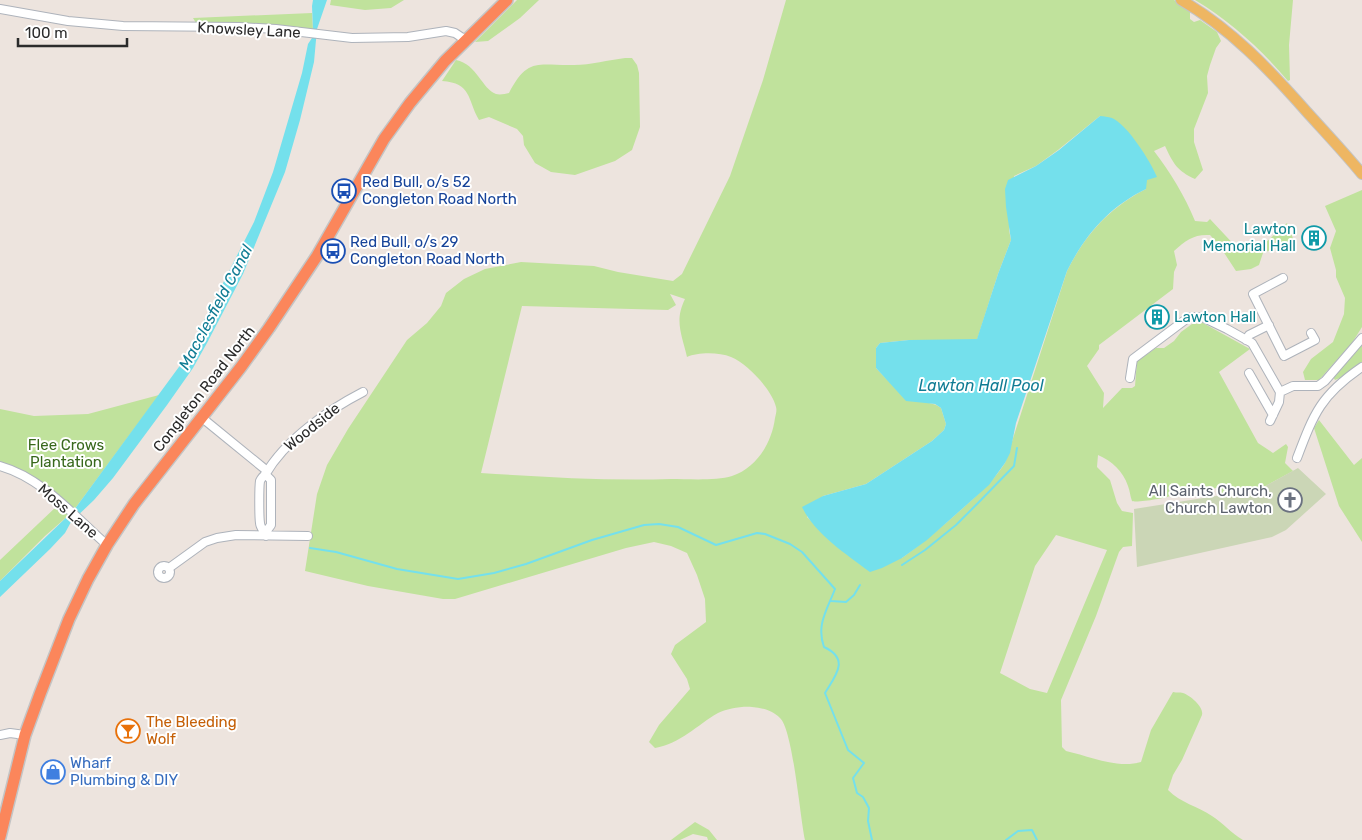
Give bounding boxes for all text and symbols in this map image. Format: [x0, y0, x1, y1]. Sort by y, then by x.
scale bar [18, 15, 126, 47]
street label: Knowsley Lane [197, 18, 301, 42]
text: 100 m [25, 24, 67, 42]
place label: Red Bull, o/s 52 Congleton Road North [362, 173, 517, 208]
bus stop icon: Red Bull, o/s 52 Congleton Road North [331, 178, 357, 204]
place label: Lawton Memorial Hall [1203, 220, 1296, 255]
building icon: Lawton Memorial Hall [1301, 225, 1327, 251]
place label: Red Bull, o/s 29 Congleton Road North [350, 233, 505, 268]
bus stop icon: Red Bull, o/s 29 Congleton Road North [320, 238, 346, 264]
water label: Macclesfield Canal [174, 241, 257, 373]
building icon: Lawton Hall [1144, 304, 1170, 330]
place label: Lawton Hall [1174, 308, 1256, 326]
street label: Congleton Road North [149, 322, 259, 456]
water label: Lawton Hall Pool [918, 376, 1045, 395]
street label: Woodside [281, 399, 343, 455]
park label: Flee Crows Plantation [28, 436, 105, 471]
street label: Moss Lane [34, 480, 102, 542]
place label: All Saints Church, Church Lawton [1149, 482, 1272, 517]
church icon: All Saints Church, Church Lawton [1277, 487, 1303, 513]
place label: The Bleeding Wolf [146, 713, 237, 748]
bar icon: The Bleeding Wolf [115, 718, 141, 744]
place label: Wharf Plumbing & DIY [70, 754, 178, 789]
shop icon: Wharf Plumbing & DIY [40, 759, 66, 785]

